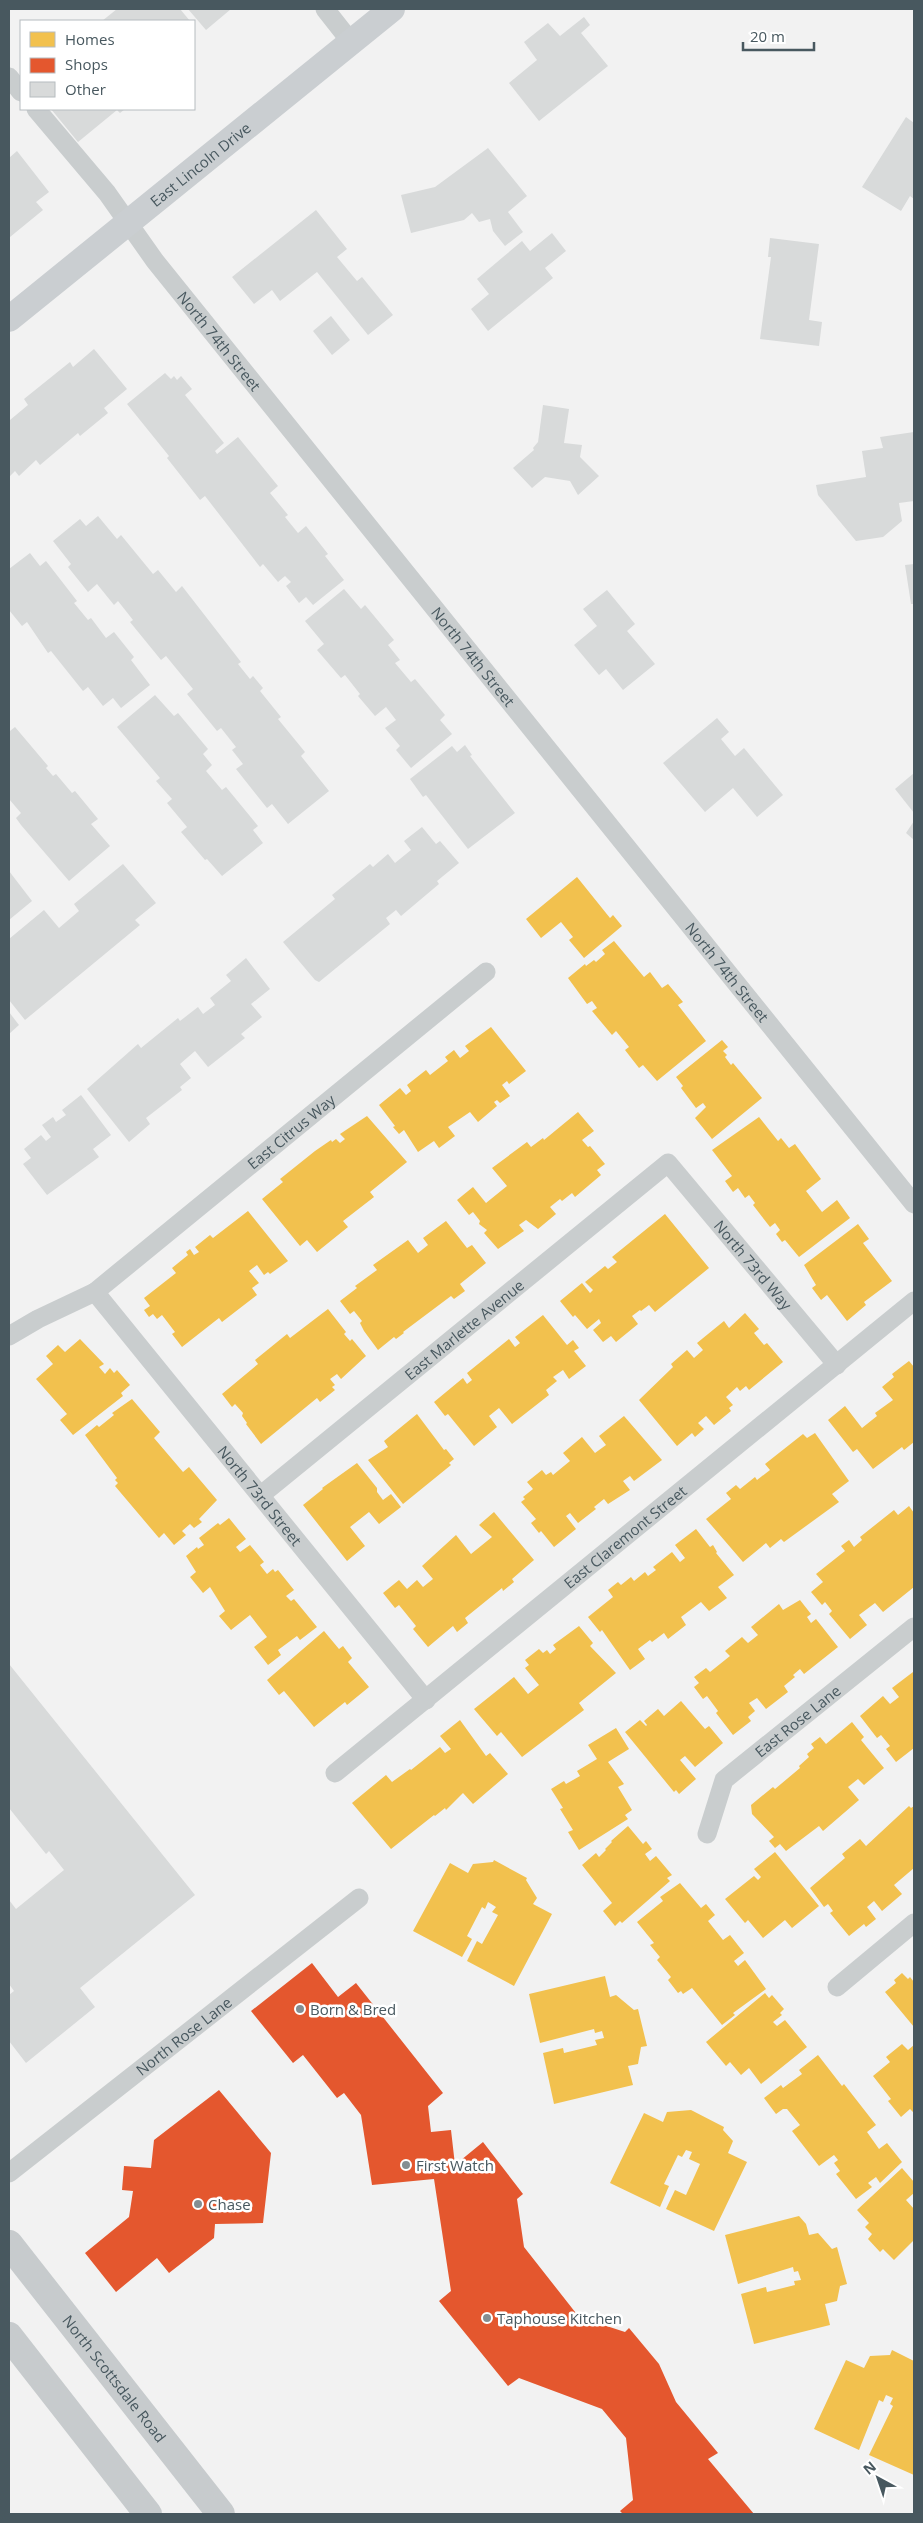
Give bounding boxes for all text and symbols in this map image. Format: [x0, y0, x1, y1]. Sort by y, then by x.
legend [20, 20, 195, 110]
scale bar [743, 20, 814, 52]
text: 20 m [750, 26, 785, 46]
text: Homes [65, 29, 115, 49]
text: Shops [65, 54, 108, 74]
text: Other [65, 79, 106, 99]
street label: East Lincoln Drive [146, 118, 255, 211]
street label: North 74th Street [173, 287, 266, 395]
street label: North 74th Street [427, 603, 520, 711]
street label: North 74th Street [681, 918, 774, 1026]
street label: East Citrus Way [243, 1089, 339, 1173]
street label: North 73rd Way [710, 1216, 797, 1314]
street label: East Marlette Avenue [400, 1275, 528, 1384]
street label: North 73rd Street [213, 1441, 307, 1550]
street label: East Claremont Street [559, 1481, 690, 1593]
street label: East Rose Lane [750, 1680, 845, 1761]
street label: North Rose Lane [132, 1992, 236, 2080]
place label: Born & Bred [310, 1999, 396, 2019]
marker: Born & Bred [294, 2003, 306, 2015]
place label: First Watch [416, 2155, 494, 2175]
marker: First Watch [400, 2159, 412, 2171]
place label: Chase [208, 2194, 251, 2214]
marker: Chase [192, 2198, 204, 2210]
place label: Taphouse Kitchen [497, 2308, 622, 2328]
street label: North Scottsdale Road [58, 2311, 171, 2446]
marker: Taphouse Kitchen [481, 2312, 493, 2324]
north arrow [853, 2453, 903, 2503]
text: N [859, 2457, 880, 2479]

